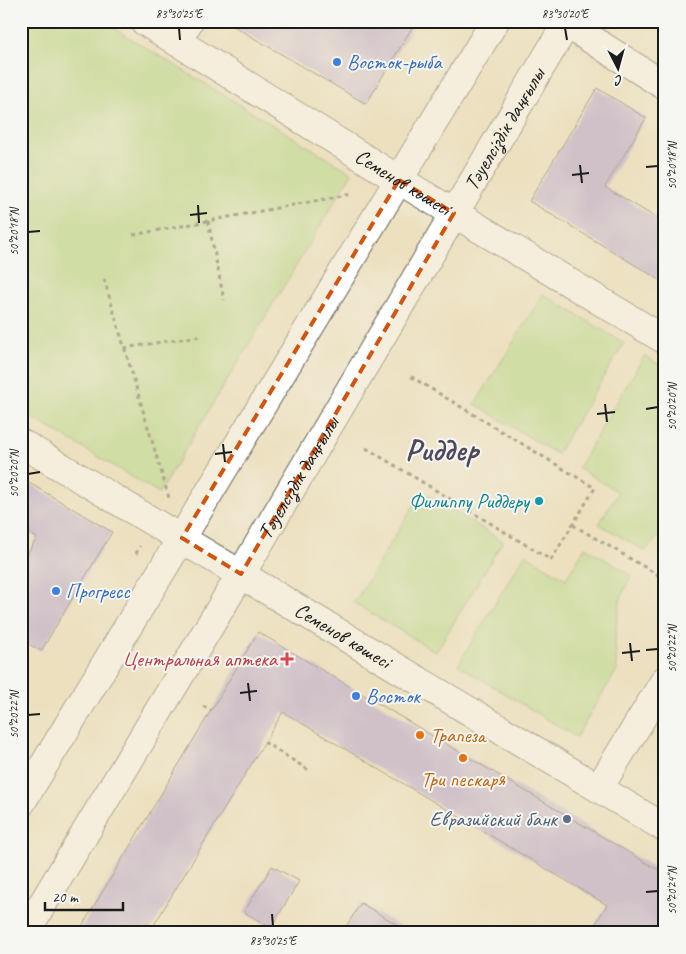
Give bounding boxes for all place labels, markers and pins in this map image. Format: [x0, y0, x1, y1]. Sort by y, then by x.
place label: Восток-рыба [347, 49, 443, 75]
marker: Восток-рыба [331, 56, 343, 68]
place label: Филиппу Риддеру [409, 488, 531, 514]
marker: Филиппу Риддеру [533, 495, 545, 507]
place label: Прогресс [66, 578, 131, 604]
marker: Прогресс [50, 585, 62, 597]
place label: Центральная аптека [122, 646, 279, 672]
marker: Центральная аптека [281, 653, 293, 665]
place label: Восток [366, 683, 421, 709]
marker: Восток [350, 690, 362, 702]
place label: Трапеза [430, 722, 487, 748]
marker: Трапеза [414, 729, 426, 741]
marker: Три пескаря [457, 752, 469, 764]
place label: Три пескаря [421, 766, 506, 792]
place label: Евразийский банк [430, 806, 558, 832]
marker: Евразийский банк [561, 813, 573, 825]

